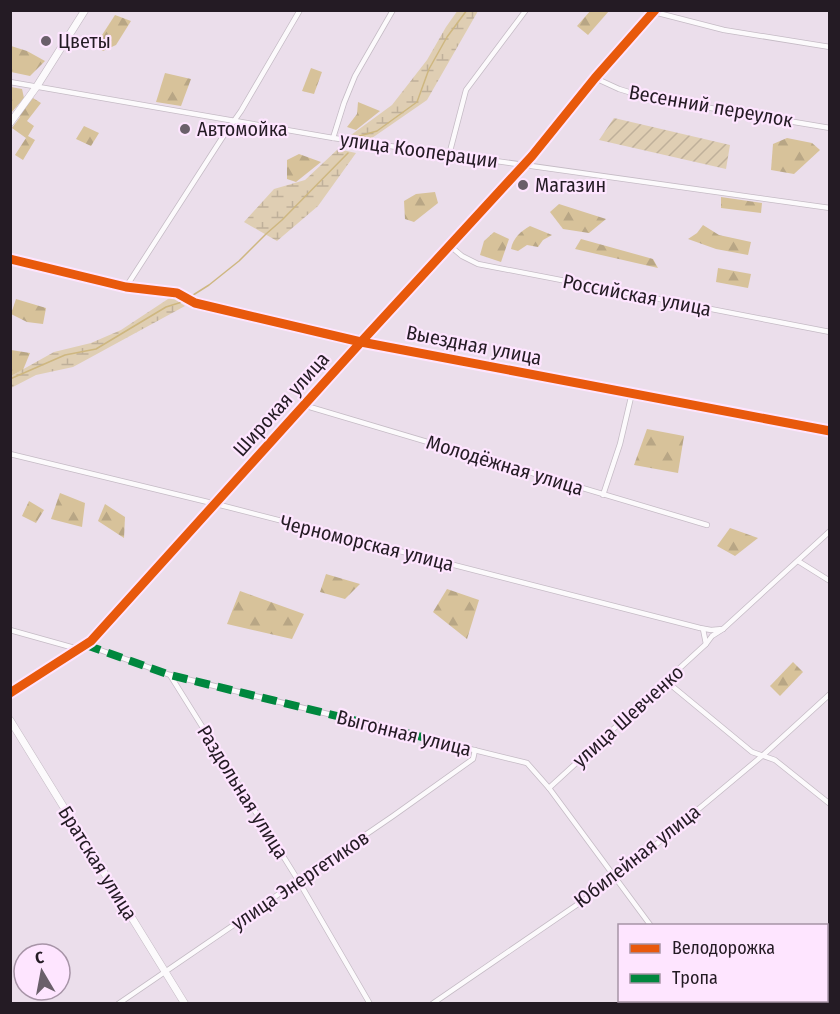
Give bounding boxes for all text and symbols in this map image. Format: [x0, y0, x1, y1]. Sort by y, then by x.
place label: Цветы [58, 29, 111, 53]
marker: Цветы [39, 34, 53, 48]
street label: Весенний переулок [627, 80, 796, 132]
place label: Автомойка [197, 117, 288, 141]
marker: Автомойка [178, 122, 192, 136]
street label: улица Кооперации [339, 127, 499, 173]
place label: Магазин [535, 173, 606, 197]
marker: Магазин [516, 178, 530, 192]
street label: Российская улица [561, 269, 713, 321]
street label: Выездная улица [404, 320, 544, 370]
street label: Широкая улица [228, 347, 334, 461]
street label: Молодёжная улица [424, 430, 586, 500]
street label: Черноморская улица [278, 510, 456, 576]
street label: улица Шевченко [568, 660, 688, 772]
street label: Выгонная улица [334, 705, 474, 761]
street label: Раздольная улица [192, 721, 294, 863]
street label: Юбилейная улица [569, 799, 705, 913]
street label: Братская улица [53, 801, 143, 925]
street label: улица Энергетиков [227, 825, 373, 935]
legend [618, 924, 828, 1002]
text: Велодорожка [672, 937, 775, 959]
north arrow [12, 942, 72, 1002]
text: С [34, 948, 46, 968]
text: Тропа [672, 967, 718, 989]

